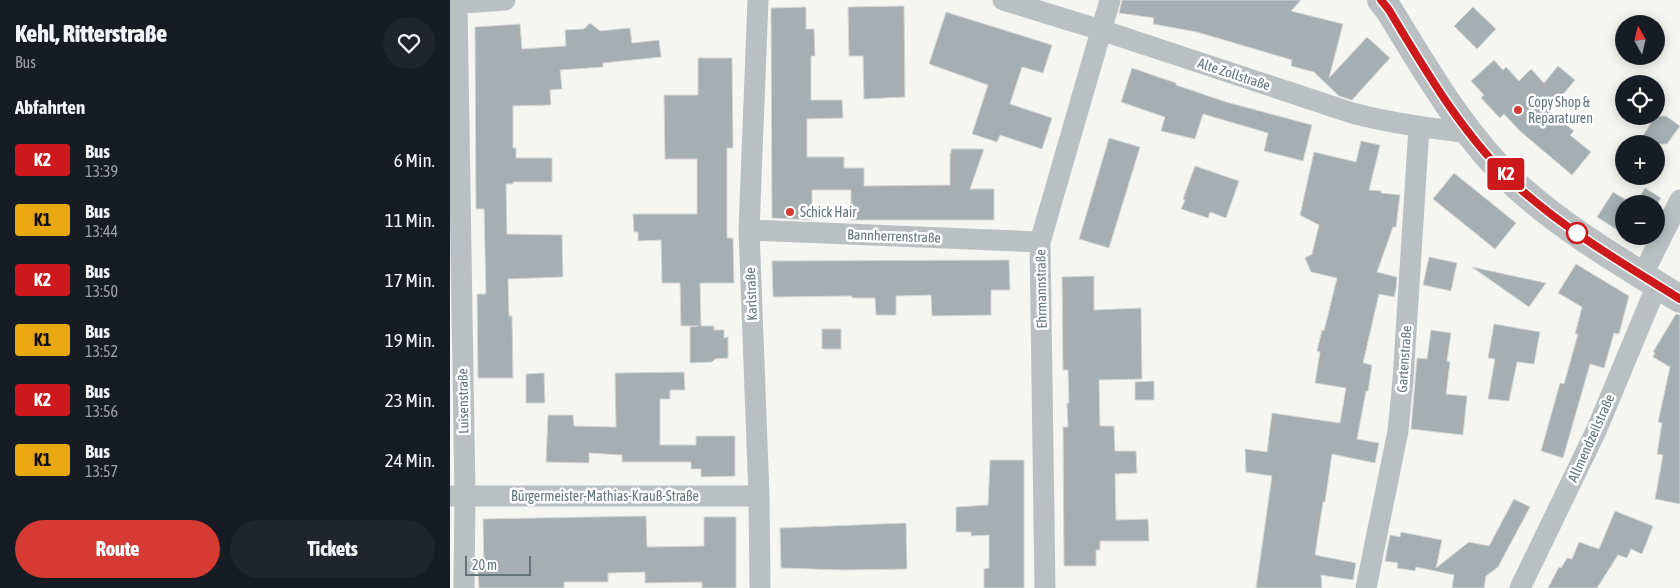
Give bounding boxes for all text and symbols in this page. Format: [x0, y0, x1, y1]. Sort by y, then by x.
north arrow [1615, 15, 1665, 65]
map controls [1615, 15, 1665, 245]
button: heart [383, 17, 435, 69]
text: Kehl, Ritterstraße [15, 20, 167, 47]
text: Bus [15, 53, 36, 71]
street label: Alte Zollstraße [1196, 55, 1272, 93]
button: locate [1615, 75, 1665, 125]
place label: Copy Shop & Reparaturen [1528, 94, 1593, 126]
text: Abfahrten [15, 96, 85, 118]
marker: Copy Shop & Reparaturen [1512, 104, 1524, 116]
button: + [1615, 135, 1665, 185]
text: Bus [85, 140, 110, 162]
text: K2 [34, 149, 51, 170]
text: 6 Min. [394, 149, 435, 171]
line badge: K2 [1484, 158, 1528, 190]
text: 13:39 [85, 162, 118, 180]
text: K2 [1497, 163, 1515, 184]
button: − [1615, 195, 1665, 245]
text: Bus [85, 200, 110, 222]
place label: Schick Hair [800, 204, 857, 220]
marker: Schick Hair [784, 206, 796, 218]
text: K1 [34, 209, 51, 230]
text: 11 Min. [385, 209, 435, 231]
text: 13:44 [85, 222, 118, 240]
unlabelled marker [1566, 222, 1588, 244]
street label: Bannherrenstraße [847, 226, 941, 246]
street label: Ehrmannstraße [1032, 249, 1050, 329]
text: Bus [85, 260, 110, 282]
street label: Karlstraße [742, 267, 760, 321]
text: K2 [34, 269, 51, 290]
text: 17 Min. [385, 269, 435, 291]
text: 13:50 [85, 282, 118, 300]
text: Bus [85, 320, 110, 342]
street label: Gartenstraße [1394, 325, 1414, 393]
text: K1 [34, 329, 51, 350]
text: 19 Min. [385, 329, 435, 351]
text: 13:52 [85, 342, 118, 360]
street label: Luisenstraße [454, 368, 472, 434]
text: Bus [85, 380, 110, 402]
text: K2 [34, 389, 51, 410]
text: 23 Min. [385, 389, 435, 411]
street label: Allmendzeilstraße [1564, 392, 1618, 484]
text: 13:56 [85, 402, 118, 420]
text: Bus [85, 440, 110, 462]
text: K1 [34, 449, 51, 470]
text: 24 Min. [385, 449, 435, 471]
text: 13:57 [85, 462, 118, 480]
street label: Bürgermeister-Mathias-Krauß-Straße [511, 488, 699, 504]
button: Route [15, 520, 220, 578]
button: Tickets [230, 520, 435, 578]
scale bar [465, 553, 531, 576]
text: 20 m [472, 557, 497, 573]

